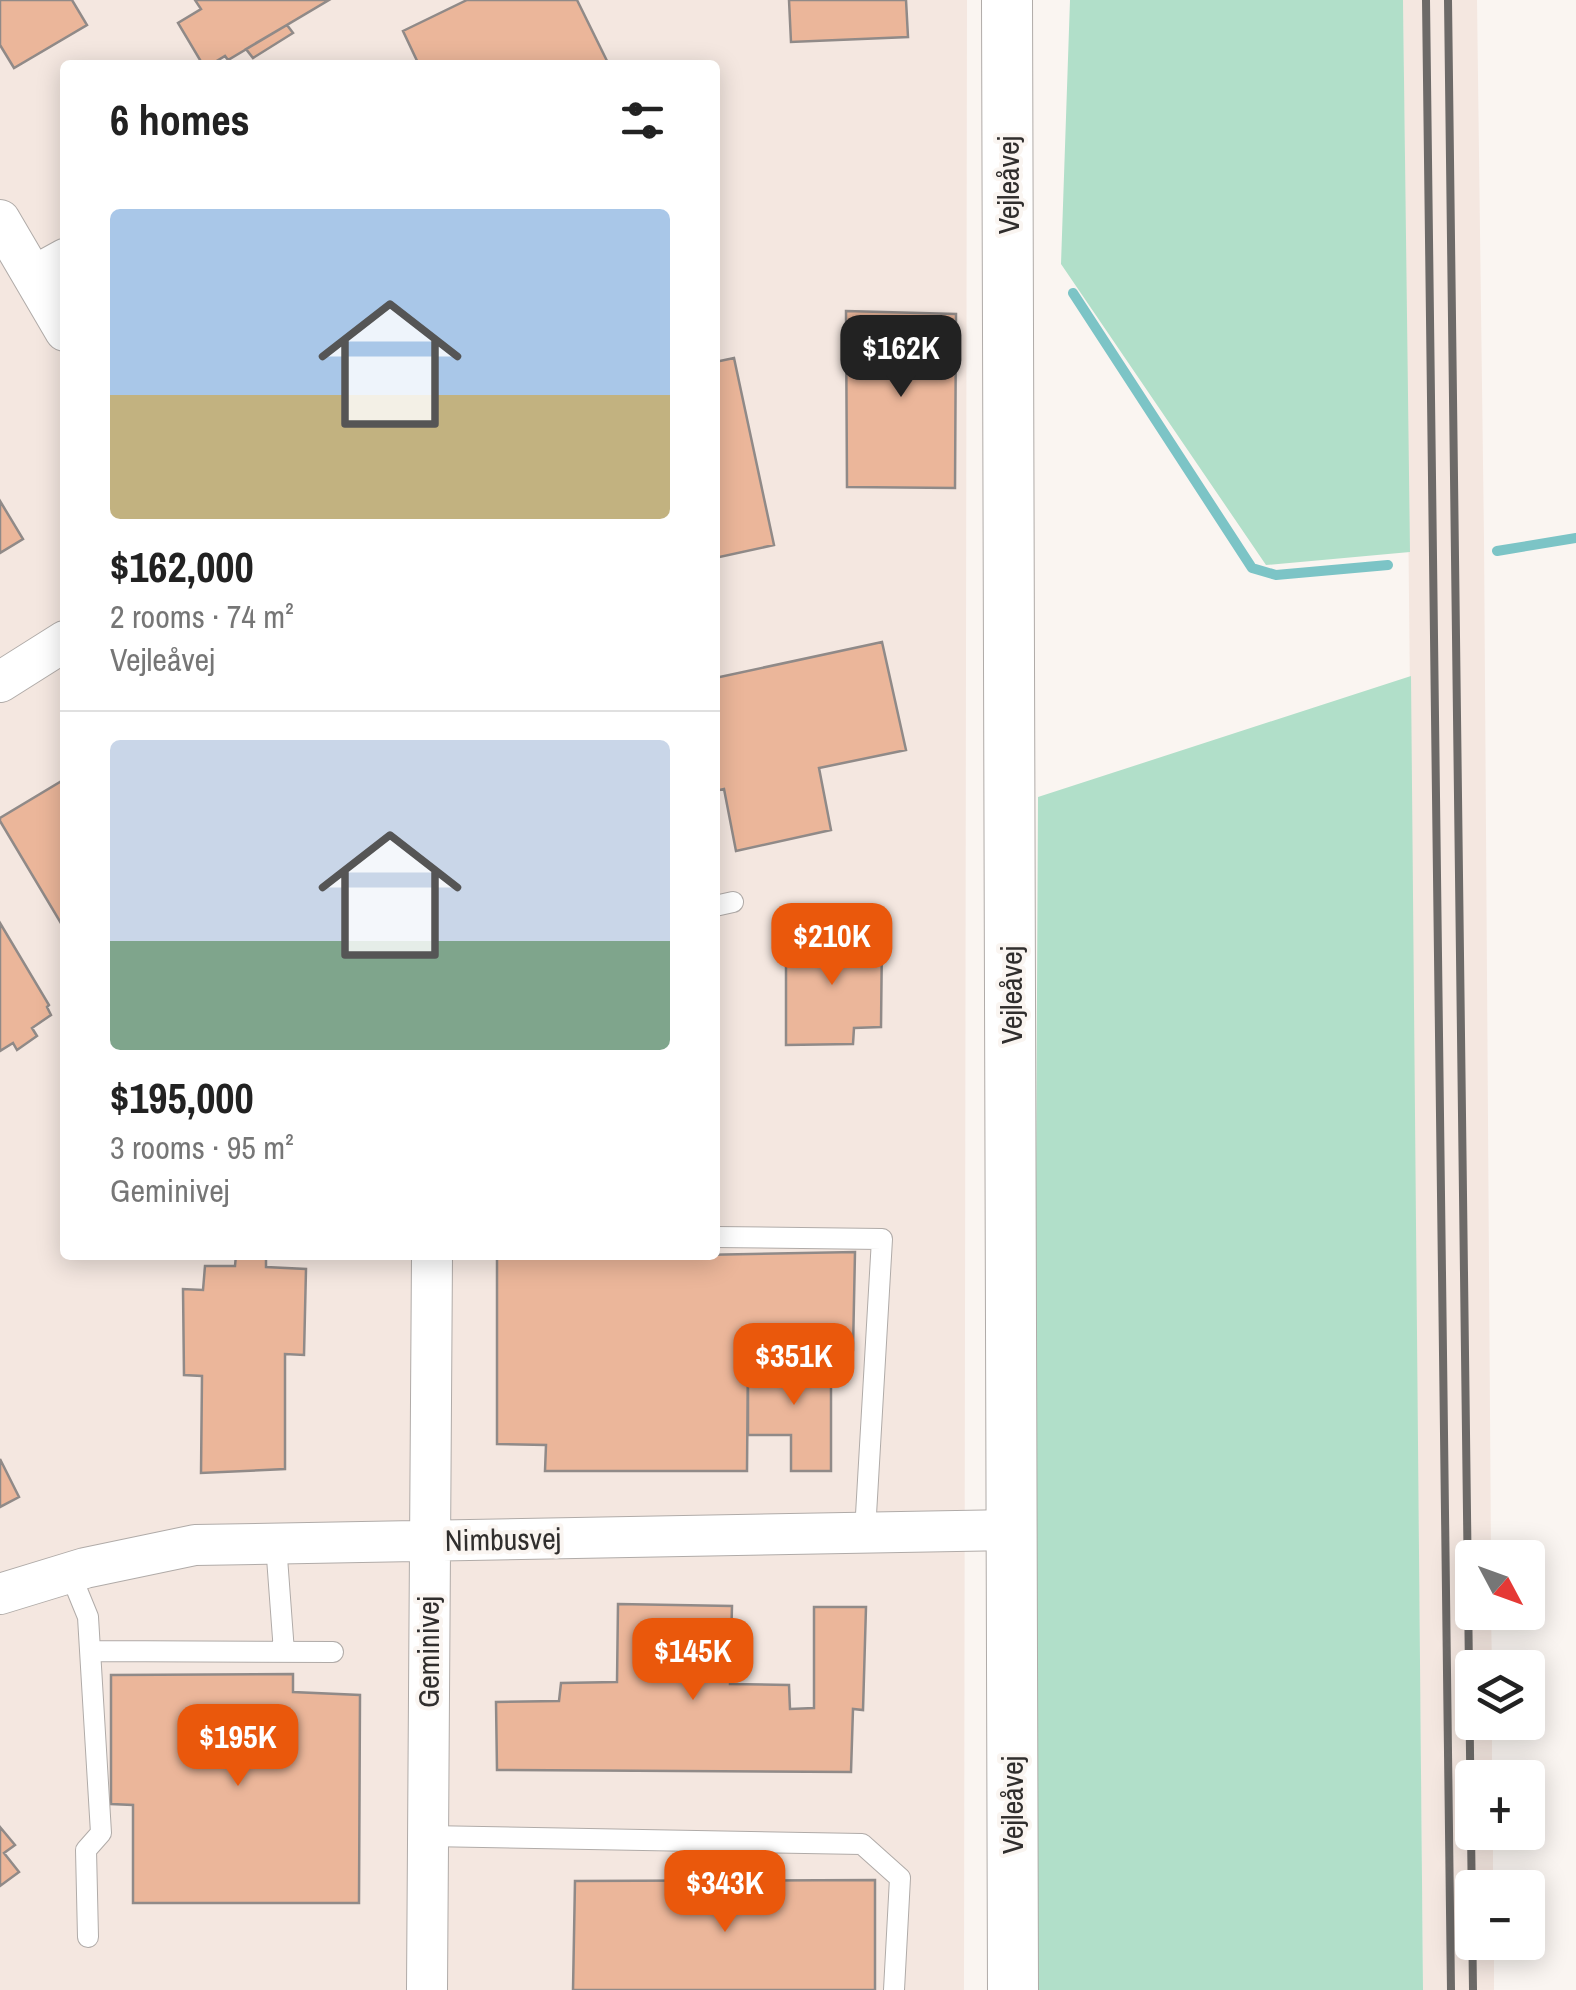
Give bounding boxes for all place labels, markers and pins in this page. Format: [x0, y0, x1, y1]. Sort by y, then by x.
pin: $162K [831, 315, 971, 400]
pin: $210K [762, 903, 902, 988]
pin: $351K [724, 1323, 864, 1408]
pin: $145K [623, 1618, 763, 1703]
pin: $195K [168, 1704, 308, 1789]
pin: $343K [655, 1850, 795, 1935]

